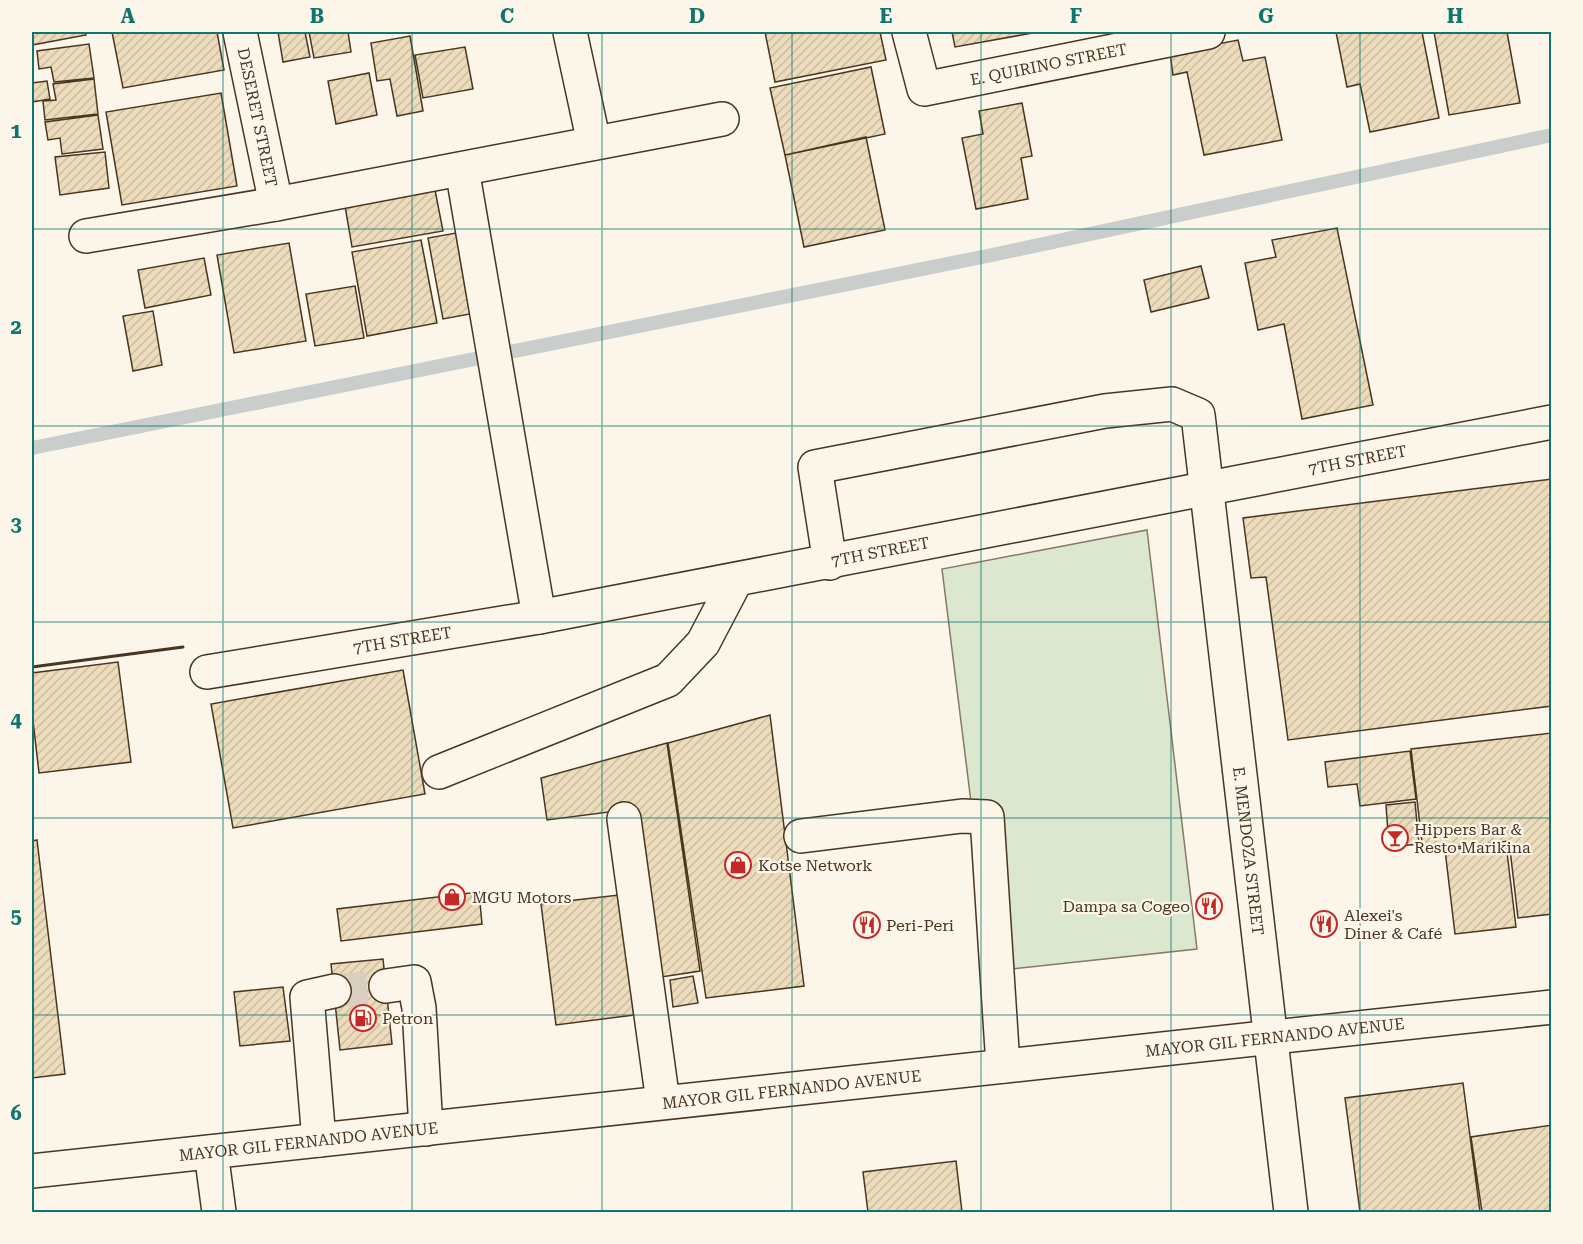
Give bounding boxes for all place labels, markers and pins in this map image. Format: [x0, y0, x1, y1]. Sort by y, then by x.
place label: Hippers Bar & Resto Marikina [1414, 820, 1531, 857]
bar icon: Hippers Bar & Resto Marikina [1380, 823, 1410, 853]
shop icon: Kotse Network [723, 850, 753, 880]
place label: Kotse Network [758, 856, 872, 875]
shop icon: MGU Motors [437, 882, 467, 912]
place label: MGU Motors [472, 888, 572, 907]
restaurant icon: Dampa sa Cogeo [1194, 891, 1224, 921]
place label: Dampa sa Cogeo [1062, 897, 1190, 916]
place label: Alexei's Diner & Café [1344, 906, 1442, 943]
restaurant icon: Alexei's Diner & Café [1309, 909, 1339, 939]
restaurant icon: Peri-Peri [852, 910, 882, 940]
place label: Peri-Peri [886, 916, 954, 935]
fuel station icon: Petron [348, 1003, 378, 1033]
place label: Petron [382, 1009, 433, 1028]

